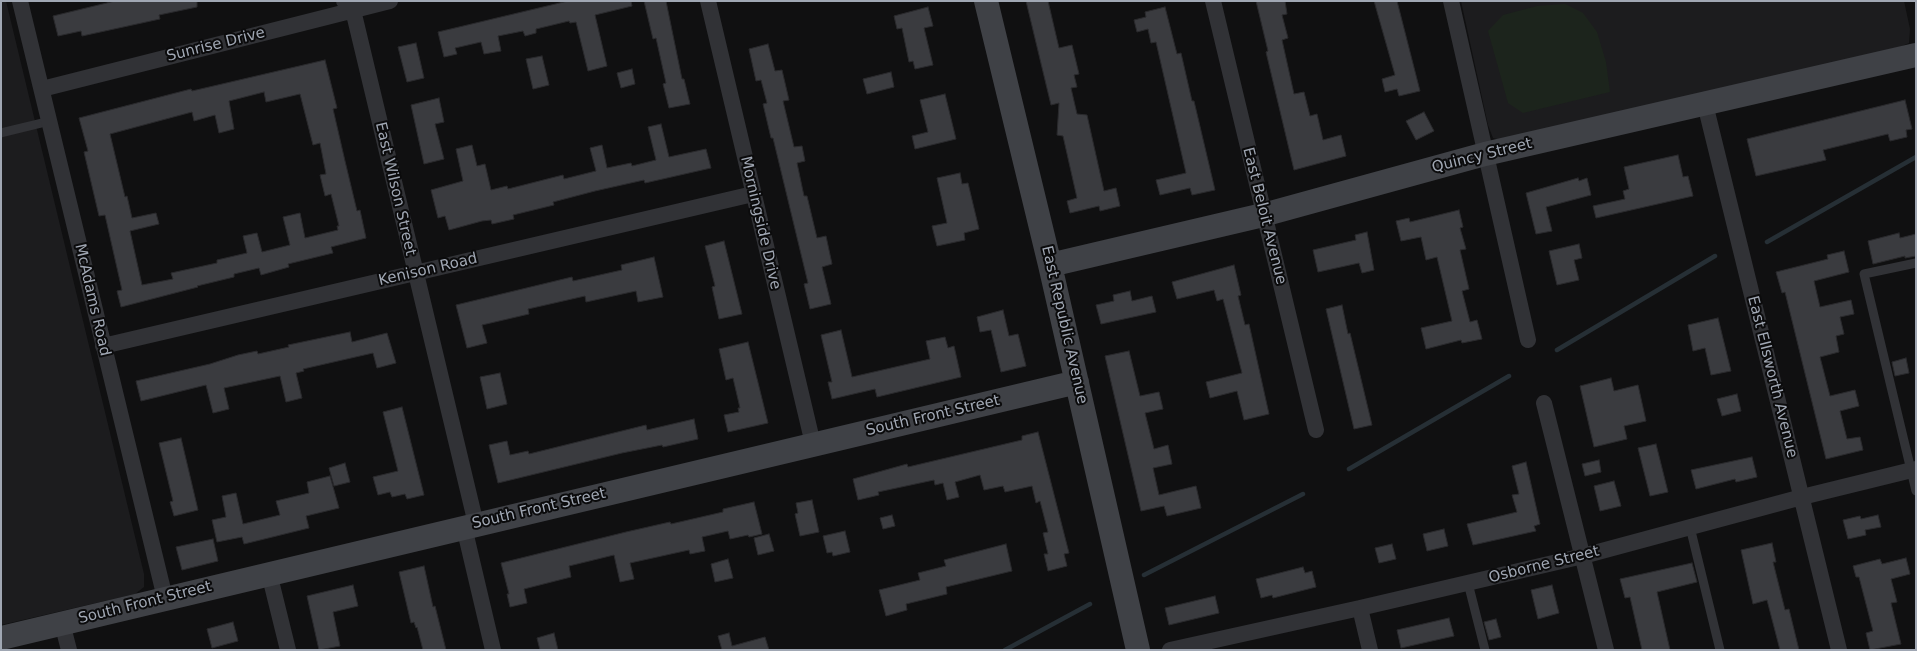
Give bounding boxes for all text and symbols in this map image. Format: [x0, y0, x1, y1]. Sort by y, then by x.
street label: Sunrise Drive [165, 24, 267, 66]
street label: East Wilson Street [371, 120, 419, 258]
street label: Quincy Street [1430, 135, 1534, 177]
street label: East Beloit Avenue [1238, 146, 1290, 286]
street label: Morningside Drive [736, 155, 784, 291]
street label: McAdams Road [70, 242, 114, 358]
street label: East Republic Avenue [1037, 244, 1091, 406]
street label: Kenison Road [377, 250, 479, 290]
street label: East Ellsworth Avenue [1743, 294, 1801, 460]
street label: South Front Street [864, 392, 1002, 440]
street label: South Front Street [470, 485, 608, 533]
street label: Osborne Street [1487, 543, 1601, 587]
street label: South Front Street [77, 578, 213, 628]

